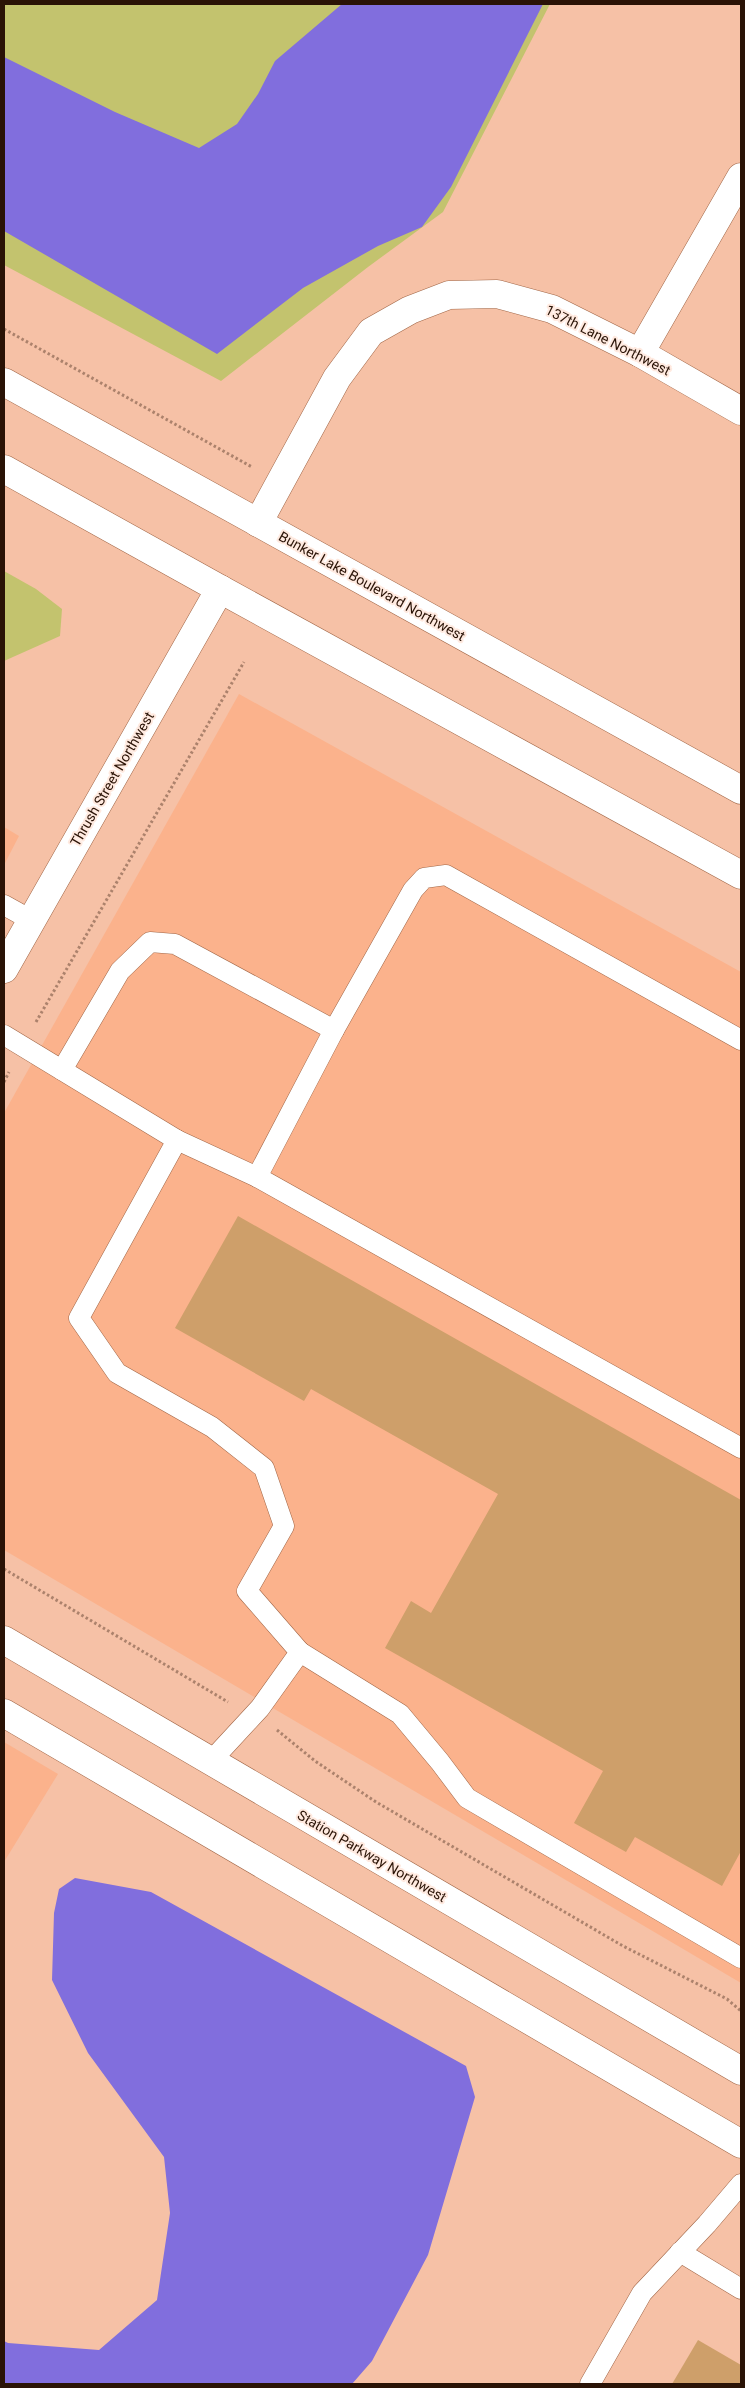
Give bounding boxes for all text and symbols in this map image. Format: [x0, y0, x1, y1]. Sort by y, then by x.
street label: 137th Lane Northwest [543, 301, 674, 379]
street label: Bunker Lake Boulevard Northwest [276, 528, 468, 644]
street label: Thrush Street Northwest [67, 709, 157, 849]
street label: Station Parkway Northwest [295, 1807, 450, 1905]

